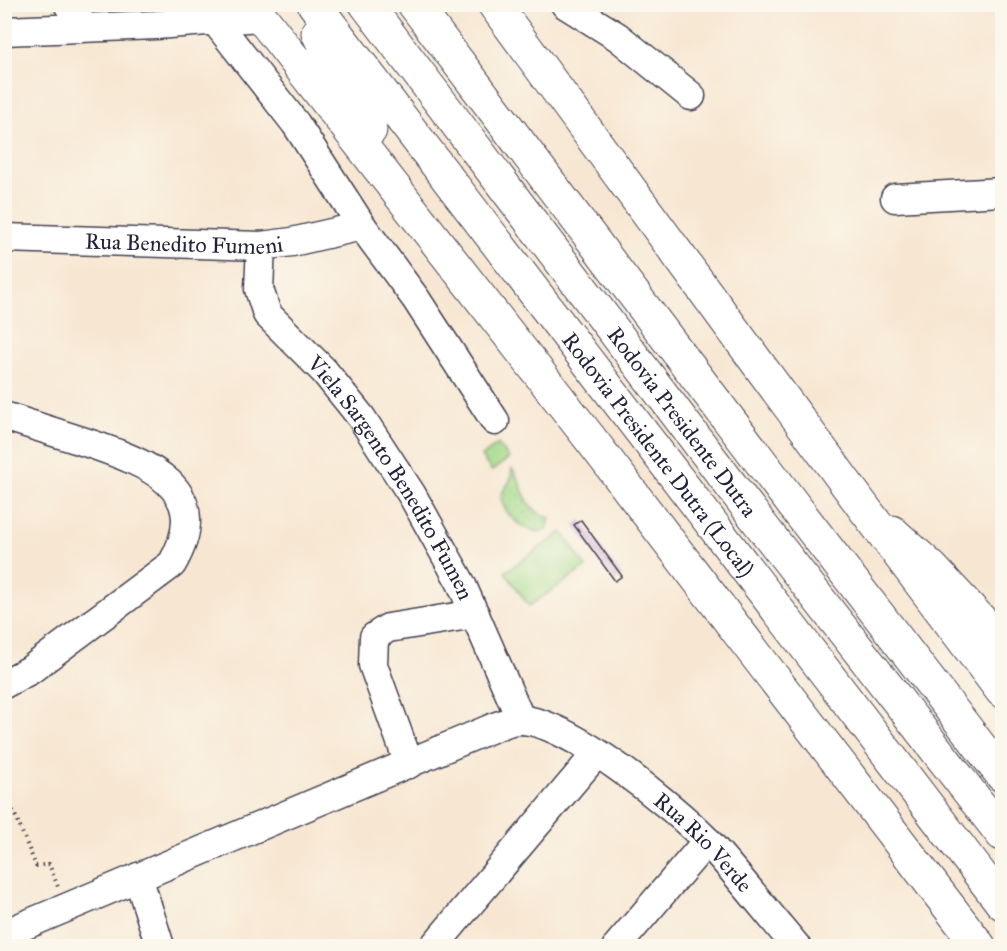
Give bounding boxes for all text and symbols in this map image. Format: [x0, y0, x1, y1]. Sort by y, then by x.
street label: Rua Benedito Fumeni [84, 228, 285, 260]
street label: Rodovia Presidente Dutra [602, 322, 763, 523]
street label: Rodovia Presidente Dutra (Local) [556, 327, 760, 582]
street label: Viela Sargento Benedito Fumen [301, 349, 480, 604]
street label: Rua Rio Verde [648, 787, 758, 898]

